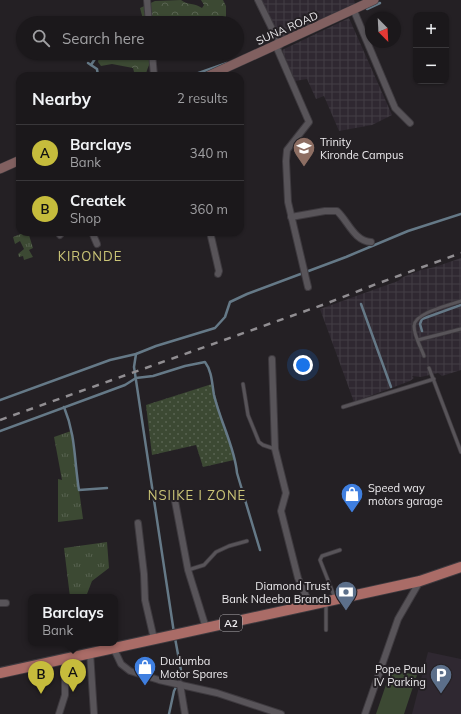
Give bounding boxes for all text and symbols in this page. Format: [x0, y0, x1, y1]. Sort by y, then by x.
street label: SUNA ROAD [254, 8, 320, 48]
north arrow [365, 12, 401, 48]
map controls [413, 12, 449, 84]
button: + [413, 12, 449, 48]
search box [16, 16, 244, 60]
icon: search [30, 27, 52, 49]
text: Search here [62, 29, 144, 48]
button: − [413, 48, 449, 84]
text: Nearby [32, 88, 91, 109]
text: 2 results [177, 90, 228, 106]
text: Barclays [70, 135, 132, 154]
school or university icon: Trinity Kironde Campus [291, 135, 317, 168]
place label: Trinity Kironde Campus [320, 135, 404, 162]
text: A [40, 145, 50, 161]
text: 340 m [190, 145, 228, 161]
text: Bank [70, 154, 101, 170]
text: Createk [70, 191, 126, 210]
text: B [41, 201, 49, 217]
text: 360 m [190, 201, 228, 217]
text: Shop [70, 210, 101, 226]
district label: KIRONDE [58, 248, 122, 264]
your location [293, 355, 313, 375]
shop icon: Speed way motors garage [339, 481, 365, 514]
place label: Speed way motors garage [368, 481, 443, 508]
district label: NSIIKE I ZONE [148, 487, 246, 503]
place label: Diamond Trust Bank Ndeeba Branch [222, 579, 330, 606]
bank icon: Diamond Trust Bank Ndeeba Branch [333, 579, 359, 612]
popup [28, 594, 118, 646]
text: Barclays [42, 603, 104, 622]
road number: A2 [220, 615, 242, 631]
text: Bank [42, 622, 73, 638]
shop icon: Dudumba Motor Spares [132, 654, 158, 687]
place label: Dudumba Motor Spares [160, 654, 228, 681]
pin: A [60, 659, 86, 692]
pin: B [28, 661, 54, 694]
place label: Pope Paul IV Parking [374, 662, 426, 689]
parking icon: Pope Paul IV Parking [428, 662, 454, 695]

